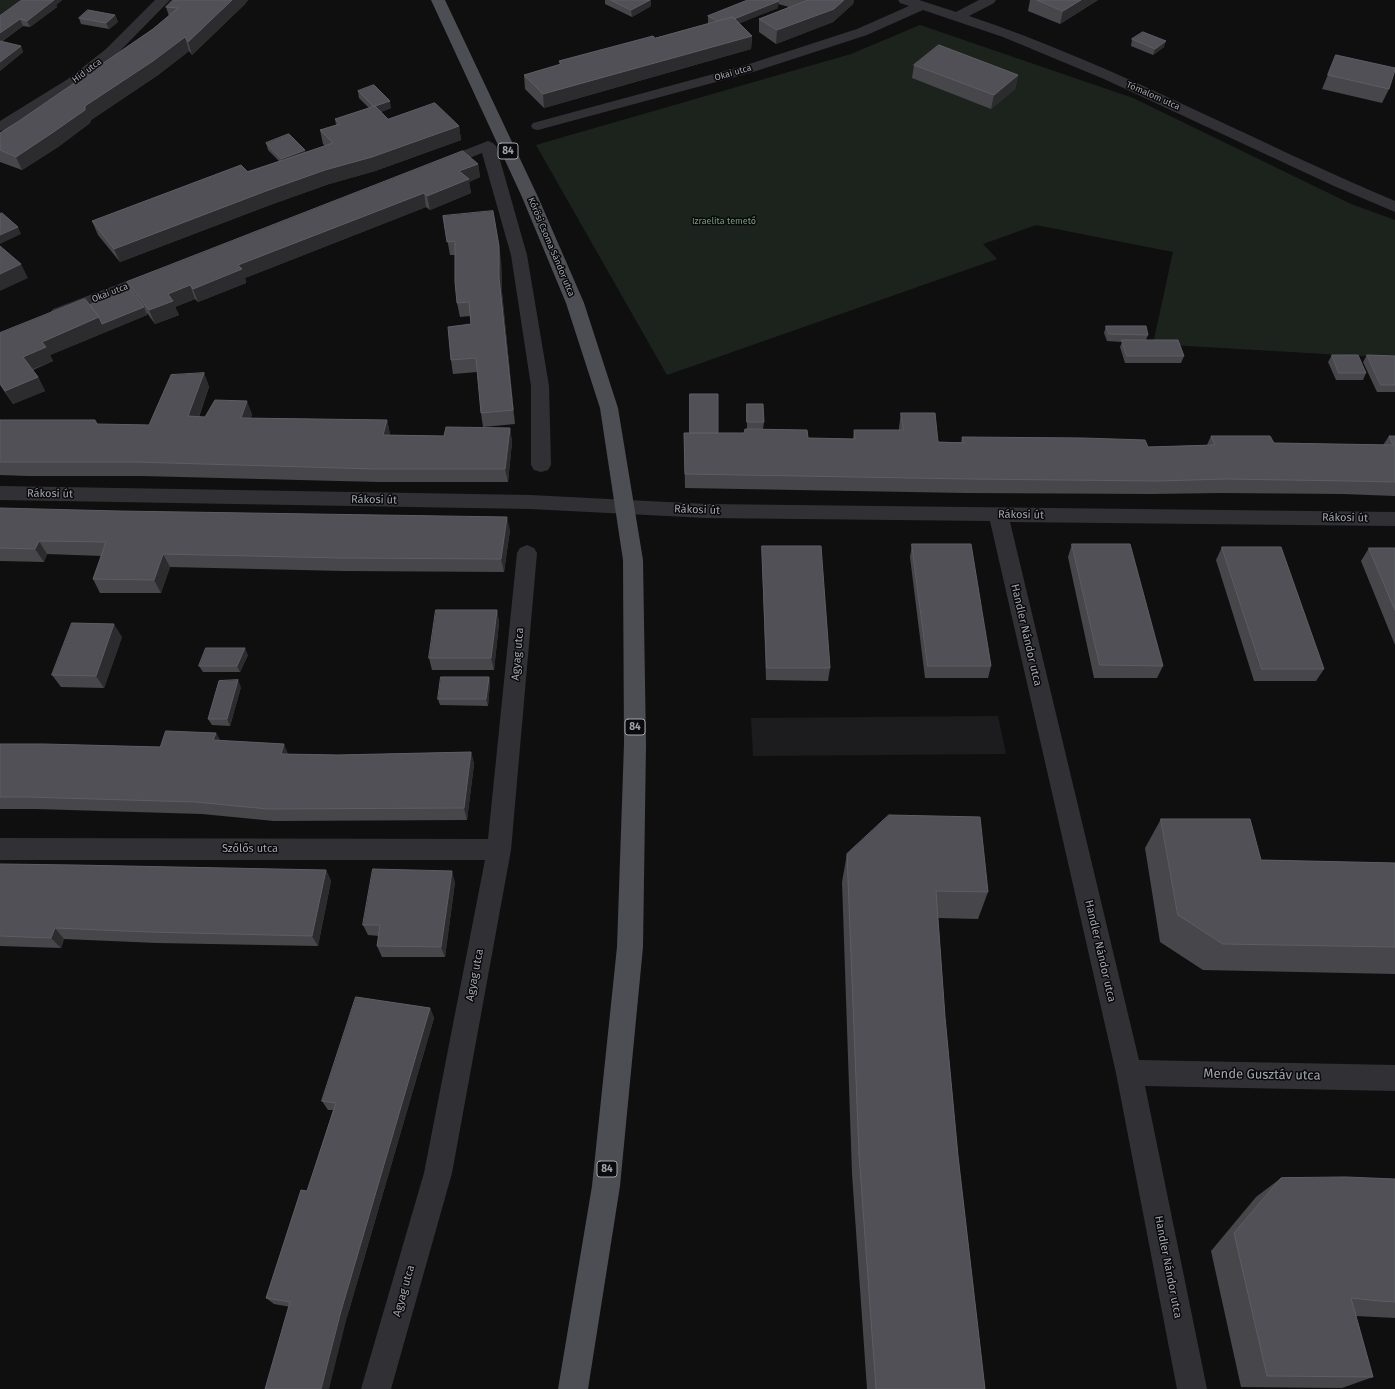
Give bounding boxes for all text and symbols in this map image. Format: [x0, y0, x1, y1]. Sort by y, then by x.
street label: Híd utca [70, 56, 104, 86]
street label: Okai utca [713, 63, 753, 83]
street label: Tómalom utca [1125, 79, 1181, 113]
road number: 84 [498, 143, 518, 159]
street label: Kőrösi Csoma Sándor utca [525, 196, 577, 298]
park label: Izraelita temető [692, 216, 756, 226]
street label: Okai utca [90, 281, 130, 305]
street label: Rákosi út [27, 487, 73, 501]
street label: Rákosi út [351, 493, 397, 507]
street label: Rákosi út [674, 503, 720, 517]
street label: Rákosi út [998, 508, 1044, 522]
street label: Rákosi út [1322, 511, 1368, 525]
street label: Handler Nándor utca [1008, 583, 1044, 687]
street label: Agyag utca [509, 627, 527, 681]
road number: 84 [625, 719, 645, 735]
street label: Szőlős utca [222, 842, 278, 856]
street label: Handler Nándor utca [1082, 899, 1118, 1003]
street label: Agyag utca [463, 948, 487, 1002]
street label: Mende Gusztáv utca [1203, 1066, 1321, 1084]
road number: 84 [597, 1161, 617, 1177]
street label: Handler Nándor utca [1152, 1215, 1184, 1319]
street label: Agyag utca [390, 1264, 418, 1318]

